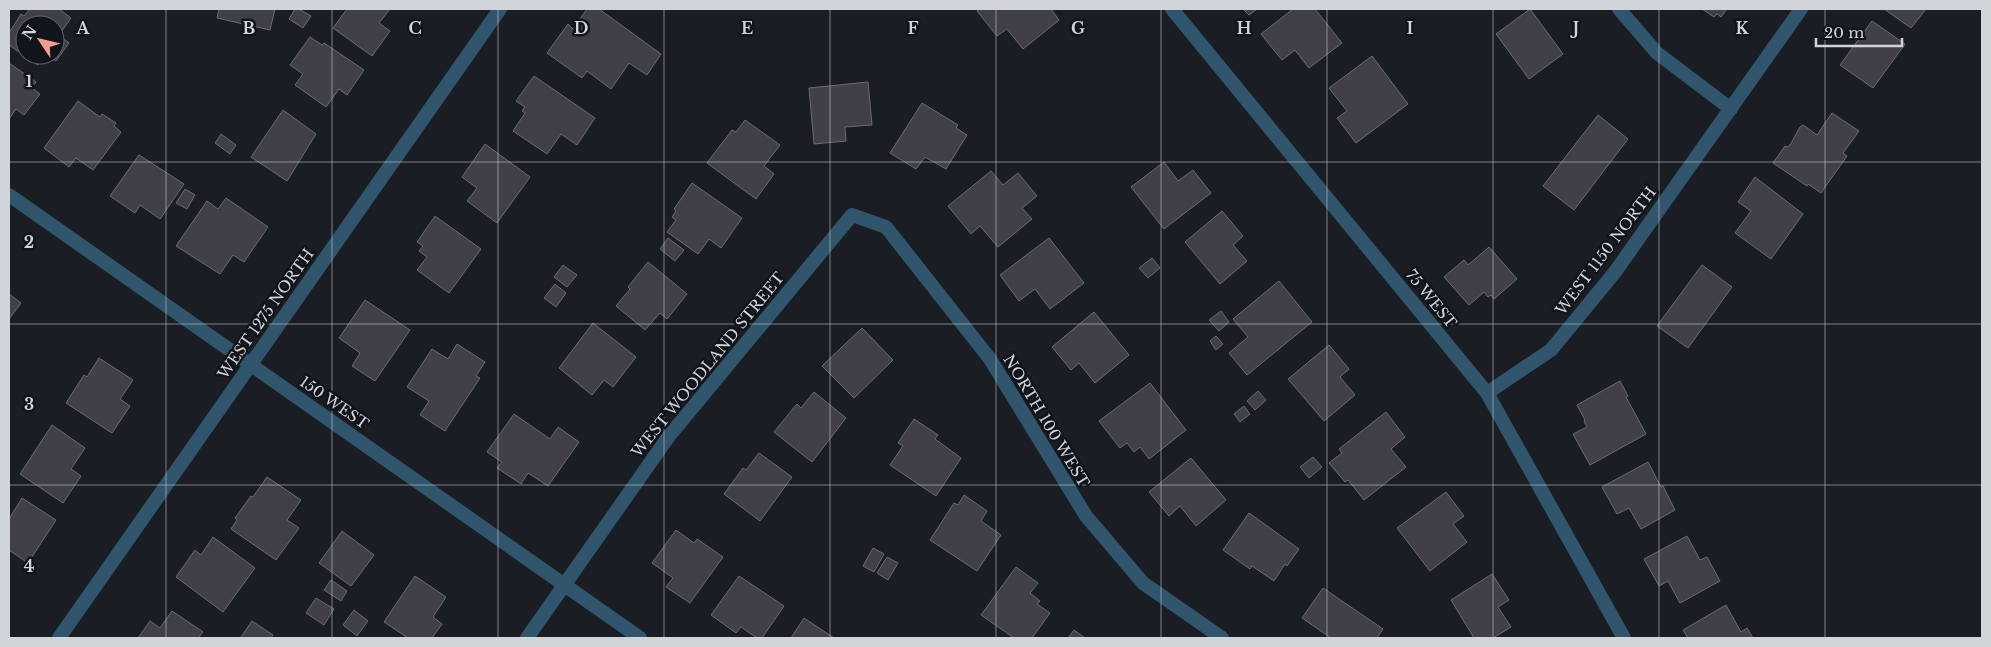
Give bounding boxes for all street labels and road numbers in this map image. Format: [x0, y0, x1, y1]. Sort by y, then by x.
street label: WEST 1150 NORTH [1551, 183, 1660, 319]
street label: WEST 1275 NORTH [213, 245, 318, 383]
street label: 75 WEST [1402, 266, 1461, 332]
street label: WEST WOODLAND STREET [626, 268, 788, 462]
street label: NORTH 100 WEST [999, 351, 1093, 490]
street label: 150 WEST [296, 372, 372, 433]

